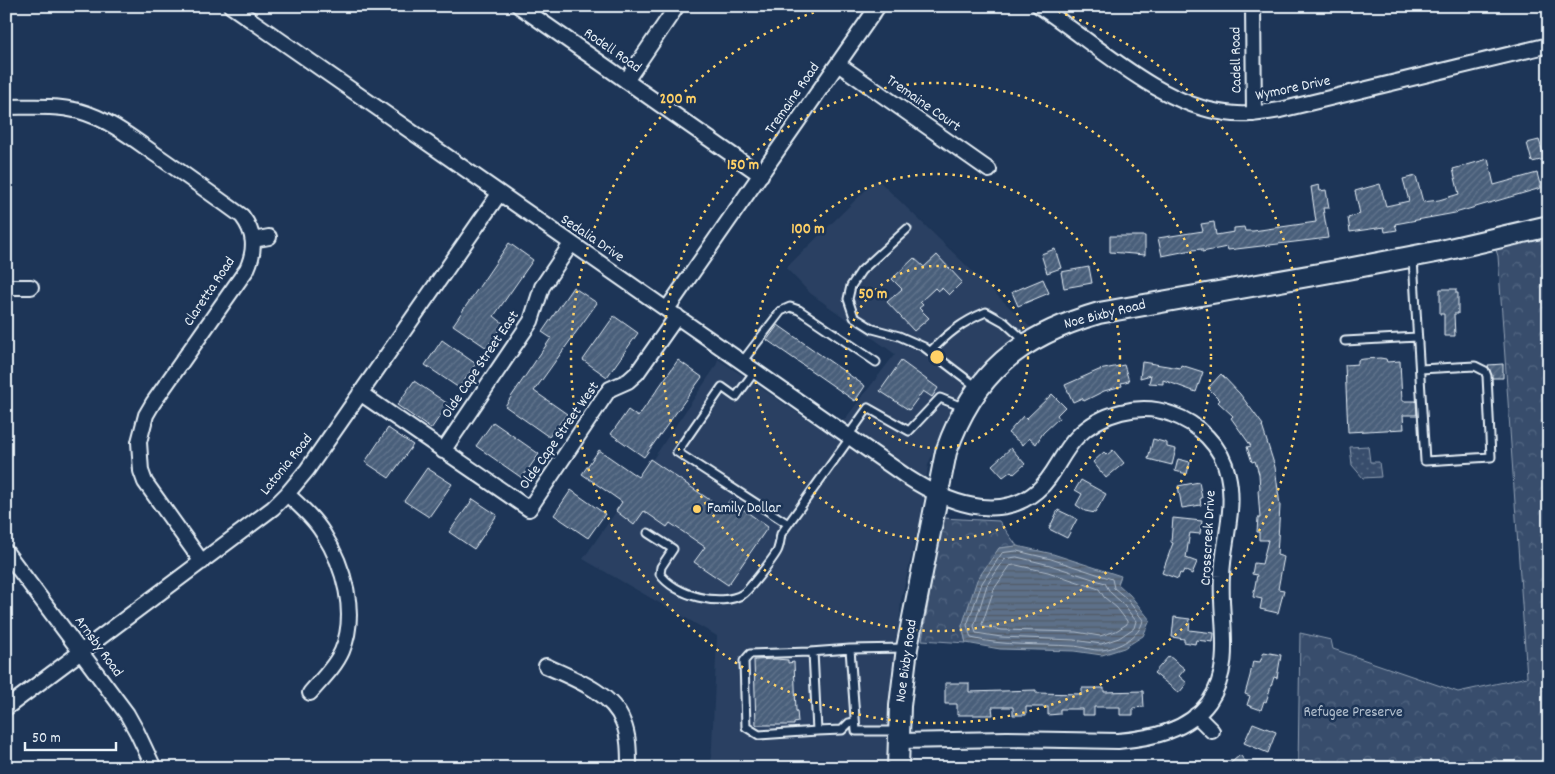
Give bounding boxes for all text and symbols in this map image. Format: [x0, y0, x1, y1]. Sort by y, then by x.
street label: Rodell Road [579, 23, 645, 79]
street label: Cadell Road [1225, 26, 1249, 94]
street label: Tremaine Road [760, 59, 826, 139]
street label: Tremaine Court [881, 70, 965, 138]
street label: Wymore Drive [1253, 70, 1333, 108]
text: 200 m [660, 89, 696, 111]
text: 150 m [727, 155, 759, 177]
street label: Sedalia Drive [556, 209, 629, 269]
text: 100 m [791, 219, 825, 241]
street label: Claretta Road [179, 253, 241, 331]
text: 50 m [859, 284, 887, 306]
street label: Noe Bixby Road [1062, 294, 1148, 336]
street label: Olde Cape Street East [437, 306, 526, 423]
centre of rings [928, 348, 946, 366]
street label: Olde Cape Street West [514, 377, 606, 495]
street label: Latonia Road [255, 429, 319, 501]
street label: Crosscreek Drive [1196, 489, 1223, 586]
place label: Family Dollar [707, 498, 781, 520]
marker: Family Dollar [691, 503, 703, 515]
street label: Arnsby Road [68, 612, 128, 682]
street label: Noe Bixby Road [890, 618, 924, 704]
park label: Refugee Preserve [1303, 702, 1403, 724]
scale bar [25, 719, 116, 751]
text: 50 m [32, 728, 61, 750]

